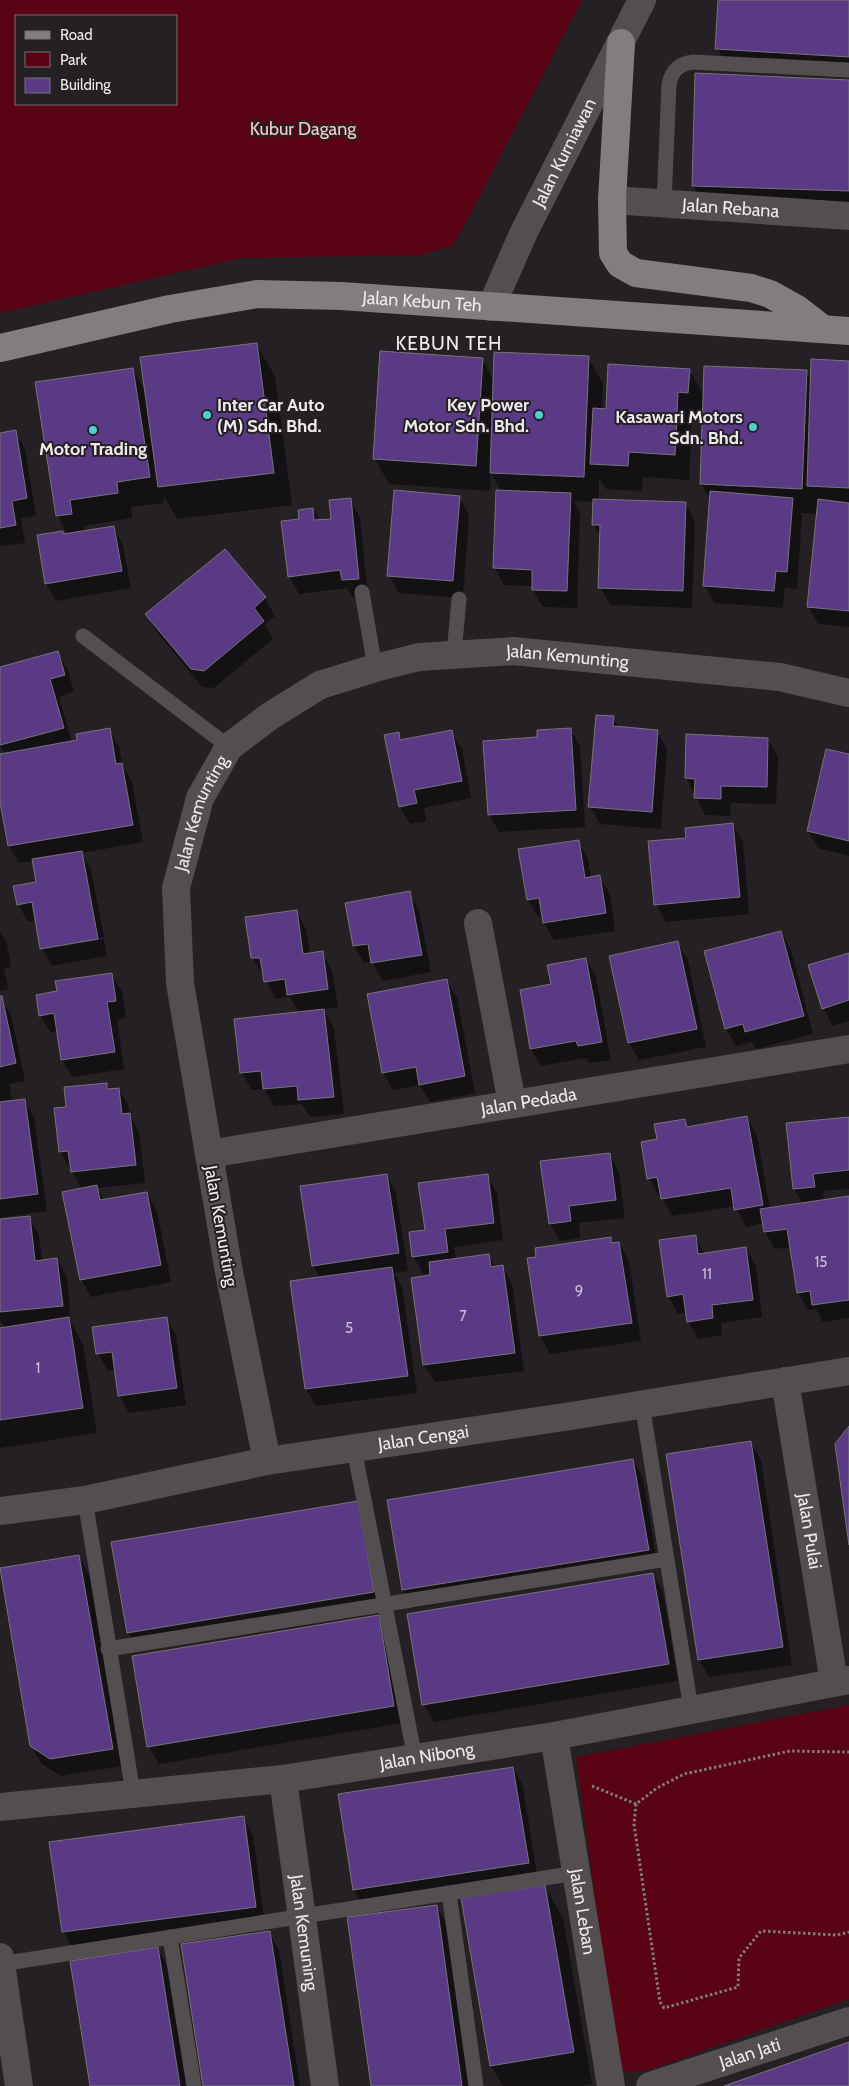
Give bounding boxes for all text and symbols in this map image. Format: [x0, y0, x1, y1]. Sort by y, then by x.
legend [15, 15, 178, 105]
text: Road [60, 26, 93, 44]
text: Park [60, 51, 87, 69]
text: Building [60, 76, 111, 94]
street label: Jalan Kurniawan [527, 95, 601, 212]
park label: Kubur Dagang [250, 118, 357, 140]
street label: Jalan Rebana [681, 194, 780, 222]
street label: Jalan Kebun Teh [361, 286, 483, 317]
district label: KEBUN TEH [395, 332, 503, 355]
place label: Inter Car Auto (M) Sdn. Bhd. [217, 394, 324, 437]
place label: Key Power Motor Sdn. Bhd. [404, 394, 529, 437]
place label: Kasawari Motors Sdn. Bhd. [615, 406, 743, 449]
marker: Inter Car Auto (M) Sdn. Bhd. [201, 409, 213, 421]
marker: Key Power Motor Sdn. Bhd. [533, 409, 545, 421]
marker: Kasawari Motors Sdn. Bhd. [747, 421, 759, 433]
marker: Motor Trading [87, 424, 99, 436]
place label: Motor Trading [39, 438, 147, 460]
street label: Jalan Kemunting [505, 640, 631, 673]
street label: Jalan Kemunting [170, 751, 233, 875]
street label: Jalan Pedada [478, 1083, 579, 1120]
street label: Jalan Kemunting [199, 1163, 243, 1289]
house number: 15 [814, 1253, 828, 1271]
house number: 11 [702, 1265, 712, 1283]
house number: 9 [575, 1282, 583, 1300]
house number: 7 [459, 1307, 467, 1325]
house number: 5 [345, 1319, 353, 1337]
house number: 1 [36, 1359, 40, 1377]
street label: Jalan Cengai [376, 1420, 470, 1456]
street label: Jalan Pulai [792, 1491, 826, 1571]
street label: Jalan Nibong [377, 1738, 477, 1775]
street label: Jalan Leban [565, 1866, 600, 1956]
street label: Jalan Kemuning [285, 1872, 323, 1993]
street label: Jalan Jati [716, 2033, 783, 2074]

